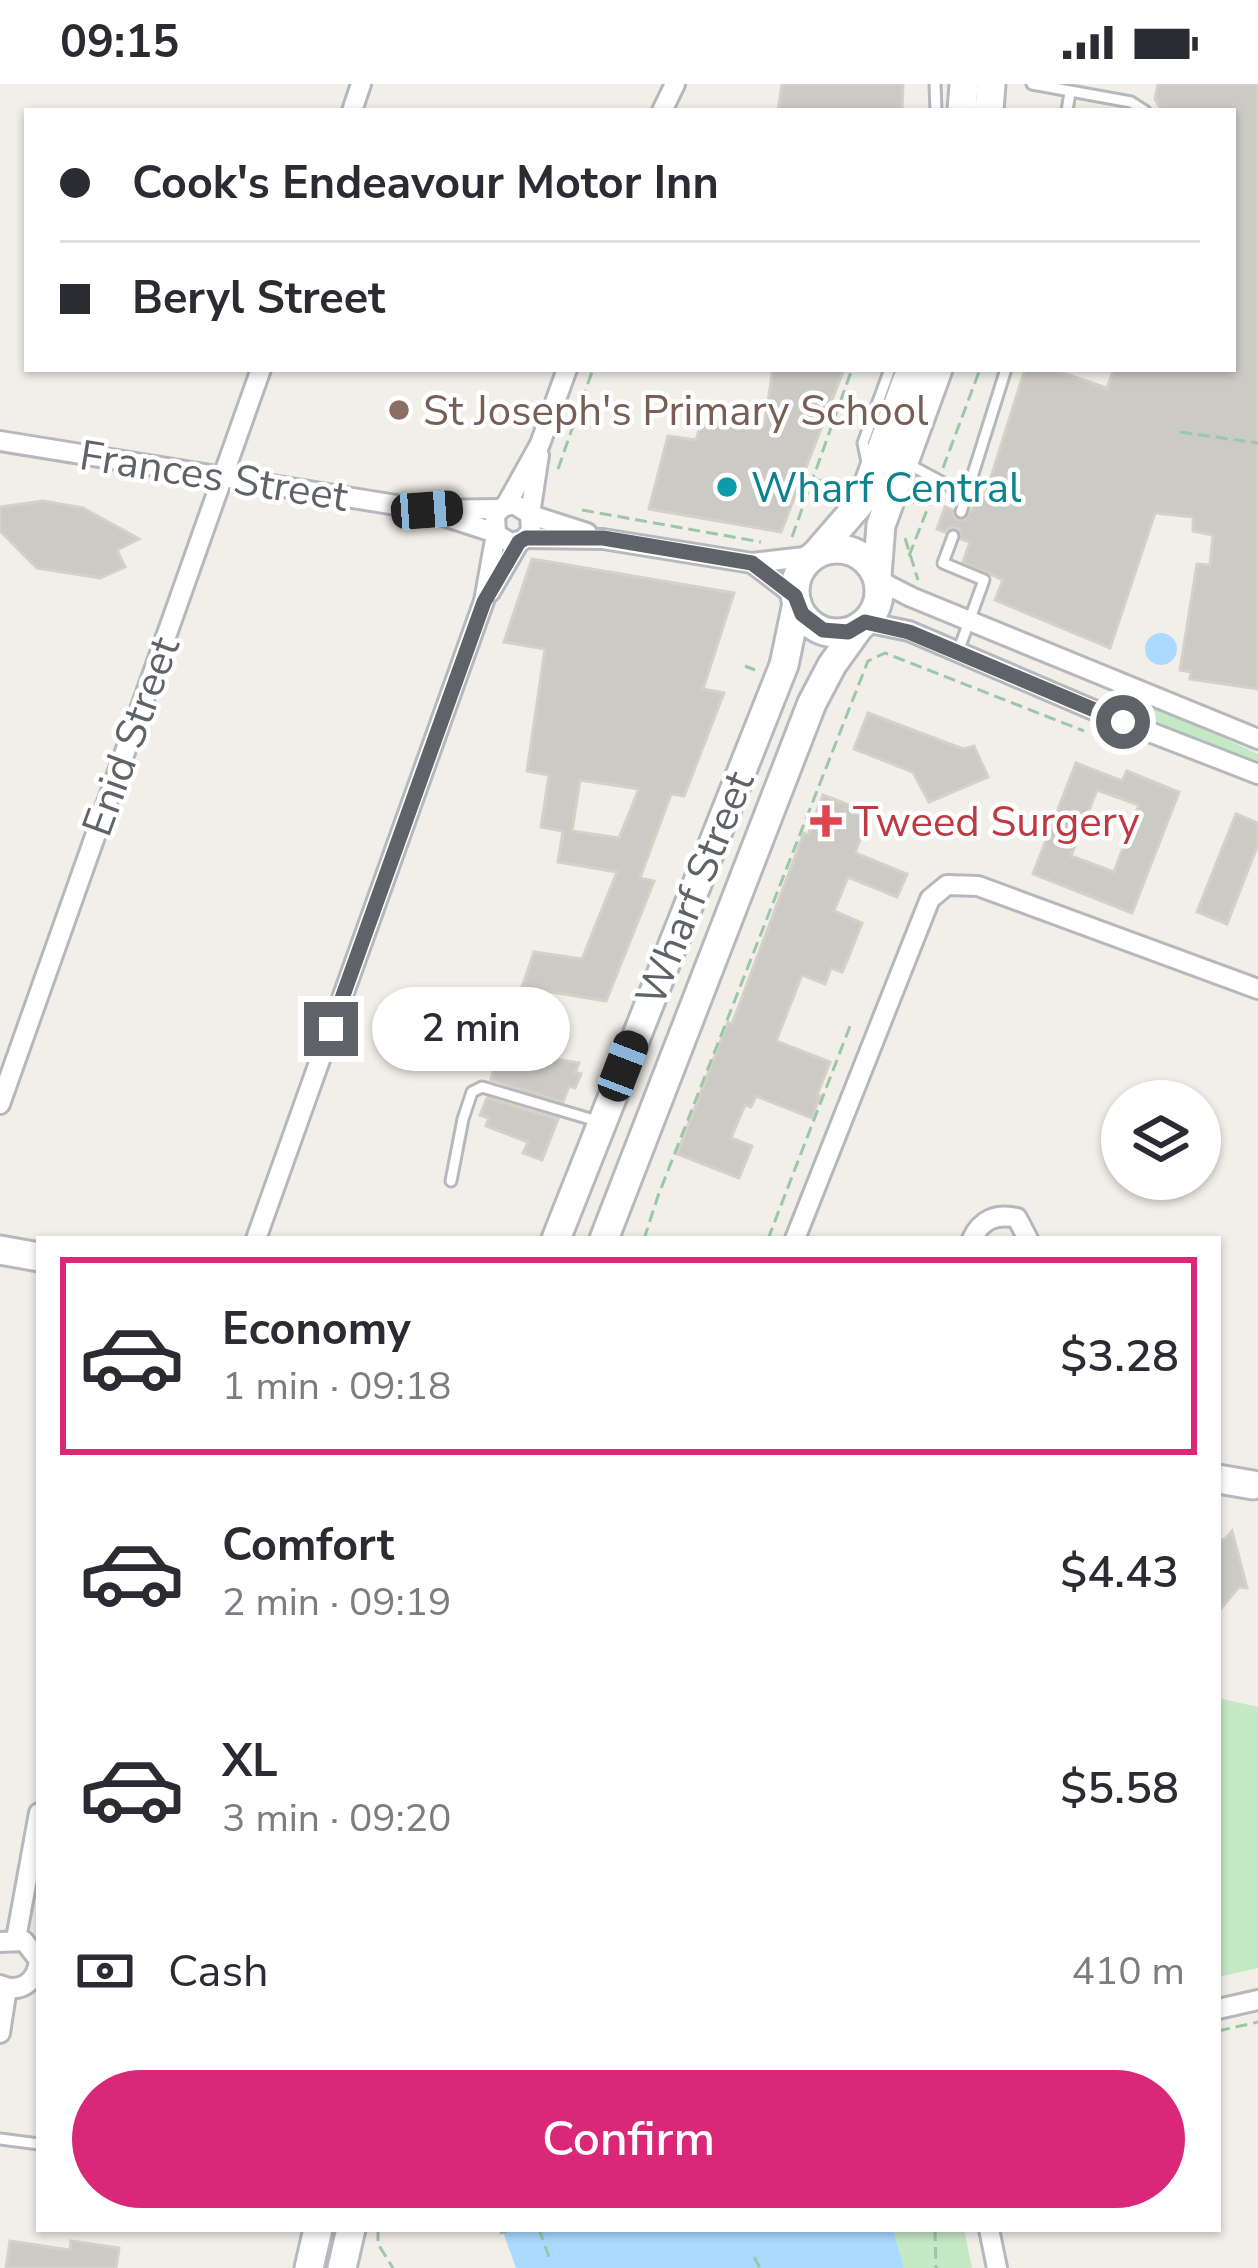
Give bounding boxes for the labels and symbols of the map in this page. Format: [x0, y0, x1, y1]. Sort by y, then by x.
place label: St Joseph's Primary School [423, 383, 929, 440]
marker: St Joseph's Primary School [386, 397, 412, 423]
street label: Frances Street [76, 427, 352, 526]
place label: Wharf Central [751, 460, 1022, 517]
marker: Wharf Central [714, 474, 740, 500]
car [390, 490, 464, 530]
street label: Enid Street [69, 629, 194, 844]
route start [1096, 695, 1150, 749]
street label: Wharf Street [623, 763, 768, 1014]
place label: Tweed Surgery [853, 794, 1140, 851]
marker: Tweed Surgery [810, 805, 842, 837]
callout: 2 min [373, 987, 571, 1071]
route end [304, 1002, 358, 1056]
car [593, 1026, 653, 1106]

